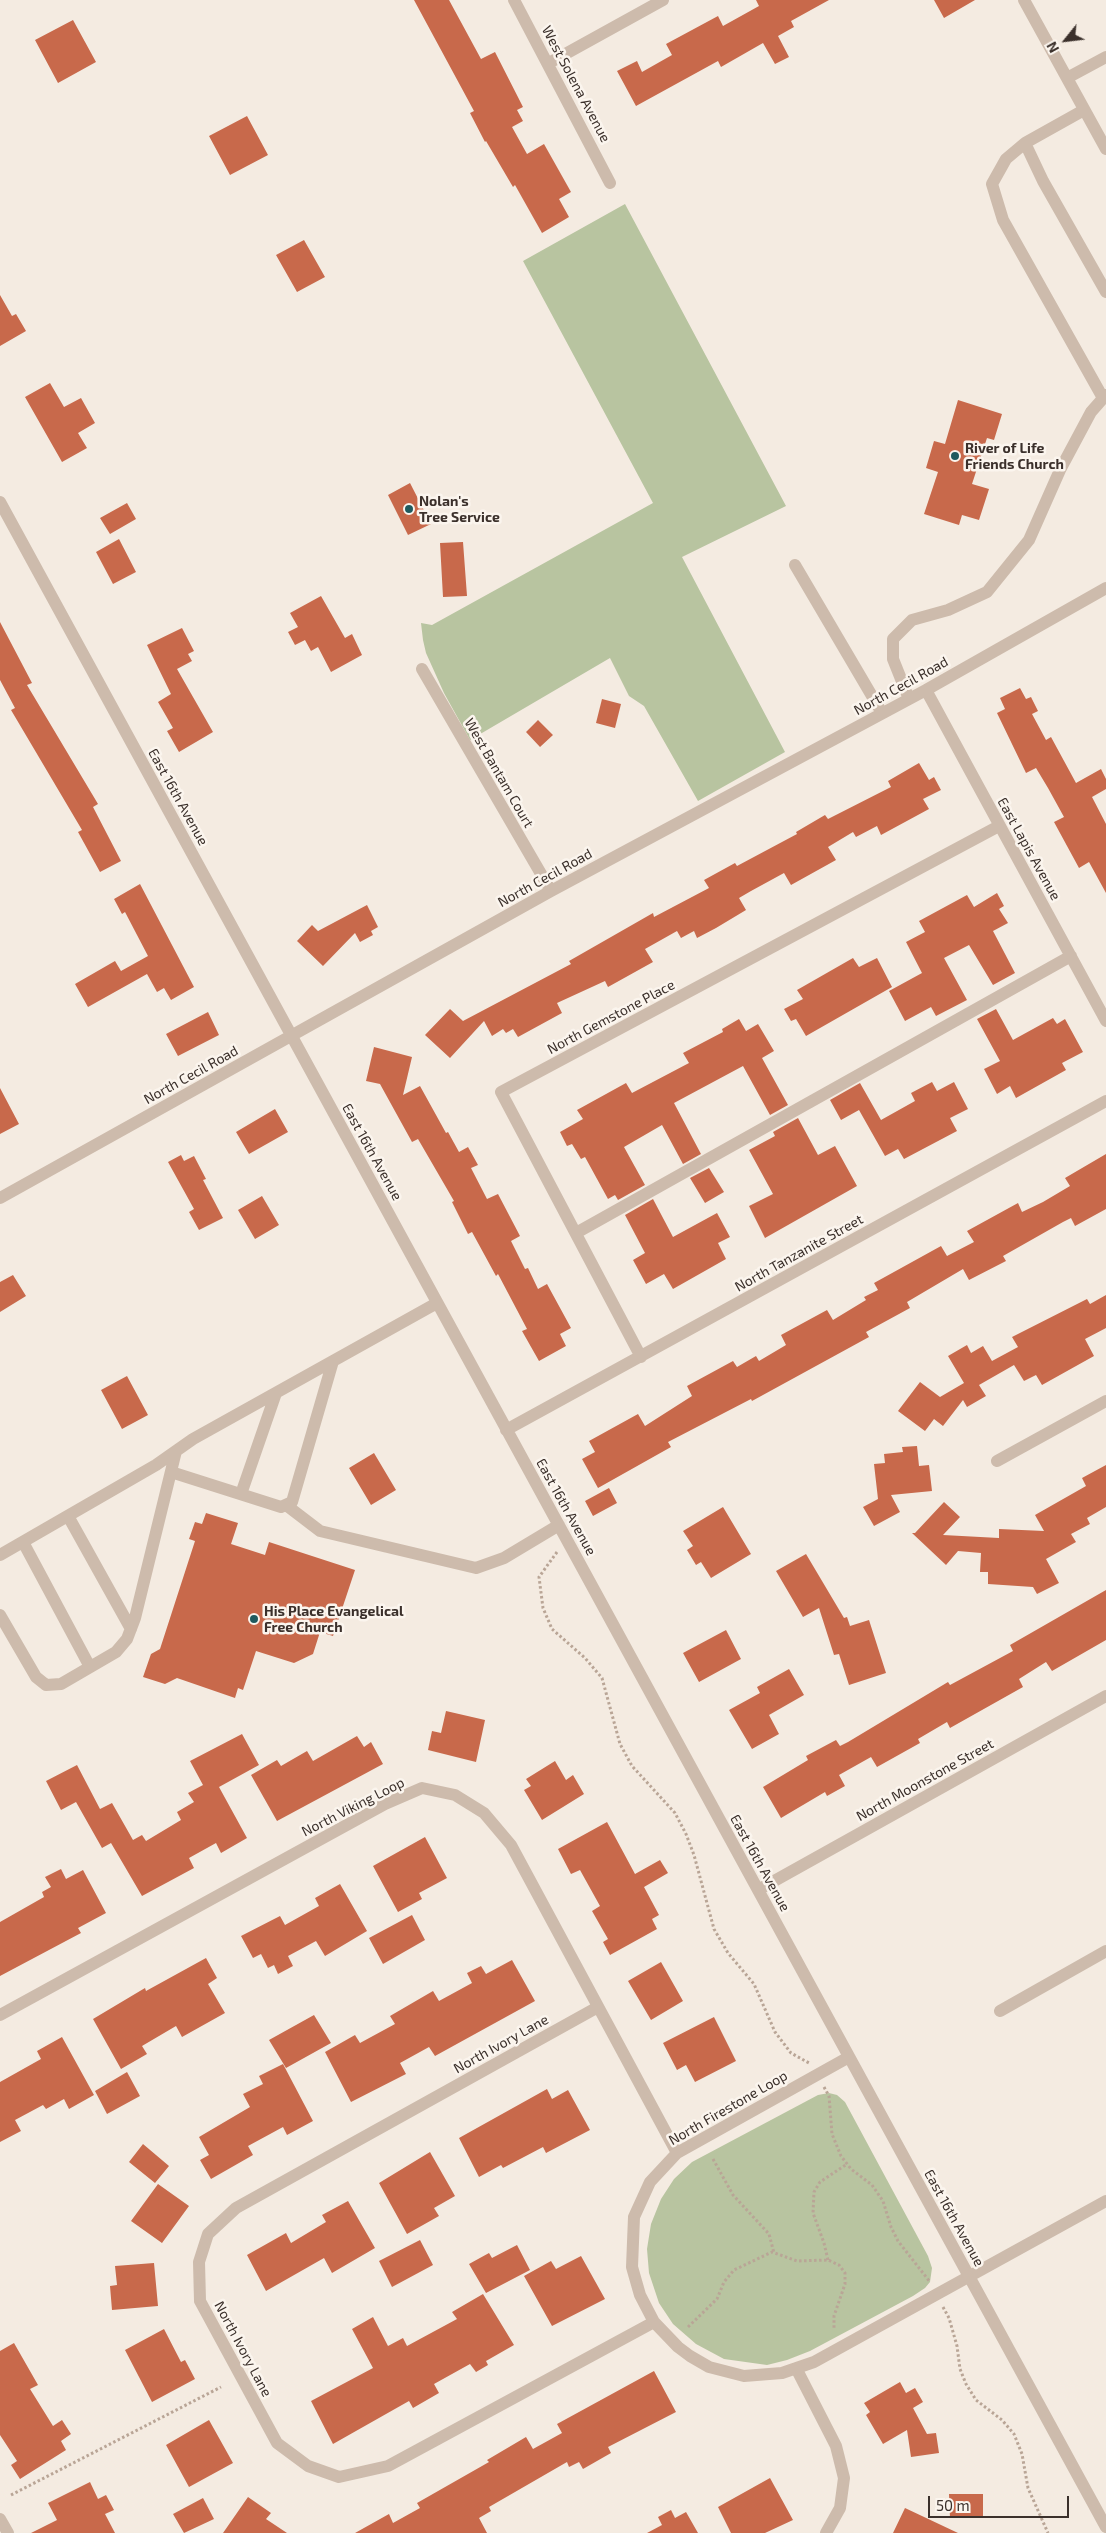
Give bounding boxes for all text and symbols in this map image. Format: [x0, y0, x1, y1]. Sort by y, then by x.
north arrow [1041, 15, 1091, 65]
street label: West Solena Avenue [538, 23, 614, 145]
text: N [1043, 39, 1062, 56]
place label: River of Life Friends Church [965, 440, 1064, 472]
marker: River of Life Friends Church [949, 450, 961, 462]
place label: Nolan's Tree Service [419, 493, 500, 526]
marker: Nolan's Tree Service [403, 503, 415, 515]
street label: North Cecil Road [851, 653, 951, 719]
street label: West Bantam Court [461, 715, 537, 831]
street label: East 16th Avenue [144, 746, 212, 848]
street label: East Lapis Avenue [994, 795, 1064, 903]
street label: North Cecil Road [495, 845, 595, 911]
street label: North Gemstone Place [544, 976, 678, 1058]
street label: North Cecil Road [141, 1042, 241, 1108]
street label: East 16th Avenue [338, 1101, 406, 1203]
street label: North Tanzanite Street [732, 1211, 866, 1295]
street label: East 16th Avenue [532, 1456, 600, 1558]
place label: His Place Evangelical Free Church [264, 1603, 404, 1635]
marker: His Place Evangelical Free Church [248, 1613, 260, 1625]
street label: North Moonstone Street [853, 1735, 997, 1825]
street label: North Viking Loop [299, 1774, 407, 1840]
street label: East 16th Avenue [726, 1812, 794, 1914]
street label: North Ivory Lane [451, 2011, 551, 2077]
street label: North Firestone Loop [666, 2067, 790, 2149]
street label: East 16th Avenue [920, 2167, 988, 2269]
street label: North Ivory Lane [211, 2298, 275, 2400]
scale bar [931, 2486, 1072, 2518]
text: 50 m [936, 2496, 970, 2514]

